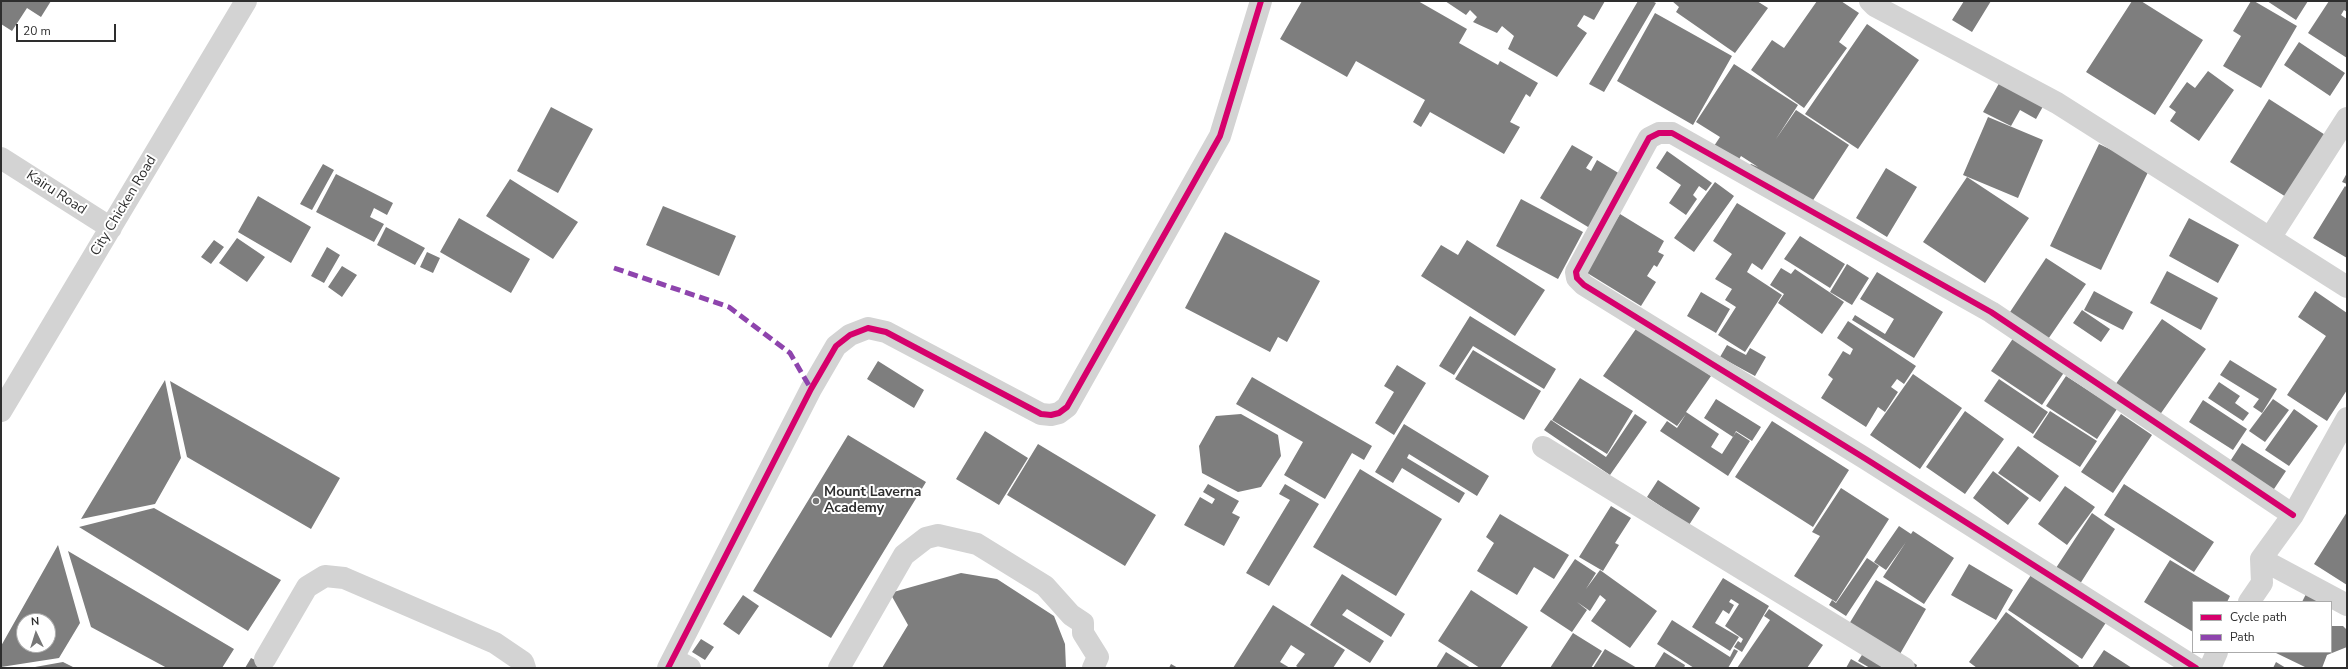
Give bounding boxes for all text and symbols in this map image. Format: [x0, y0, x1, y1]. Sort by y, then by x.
scale bar [18, 16, 118, 42]
text: 20 m [23, 23, 51, 39]
street label: City Chicken Road [87, 153, 161, 259]
street label: Kairu Road [23, 167, 89, 219]
place label: Mount Laverna Academy [824, 485, 921, 518]
marker: Mount Laverna Academy [811, 496, 821, 506]
legend [2192, 601, 2332, 653]
text: Cycle path [2230, 609, 2287, 625]
north arrow [16, 613, 56, 653]
text: N [31, 614, 40, 629]
text: Path [2230, 629, 2255, 645]

